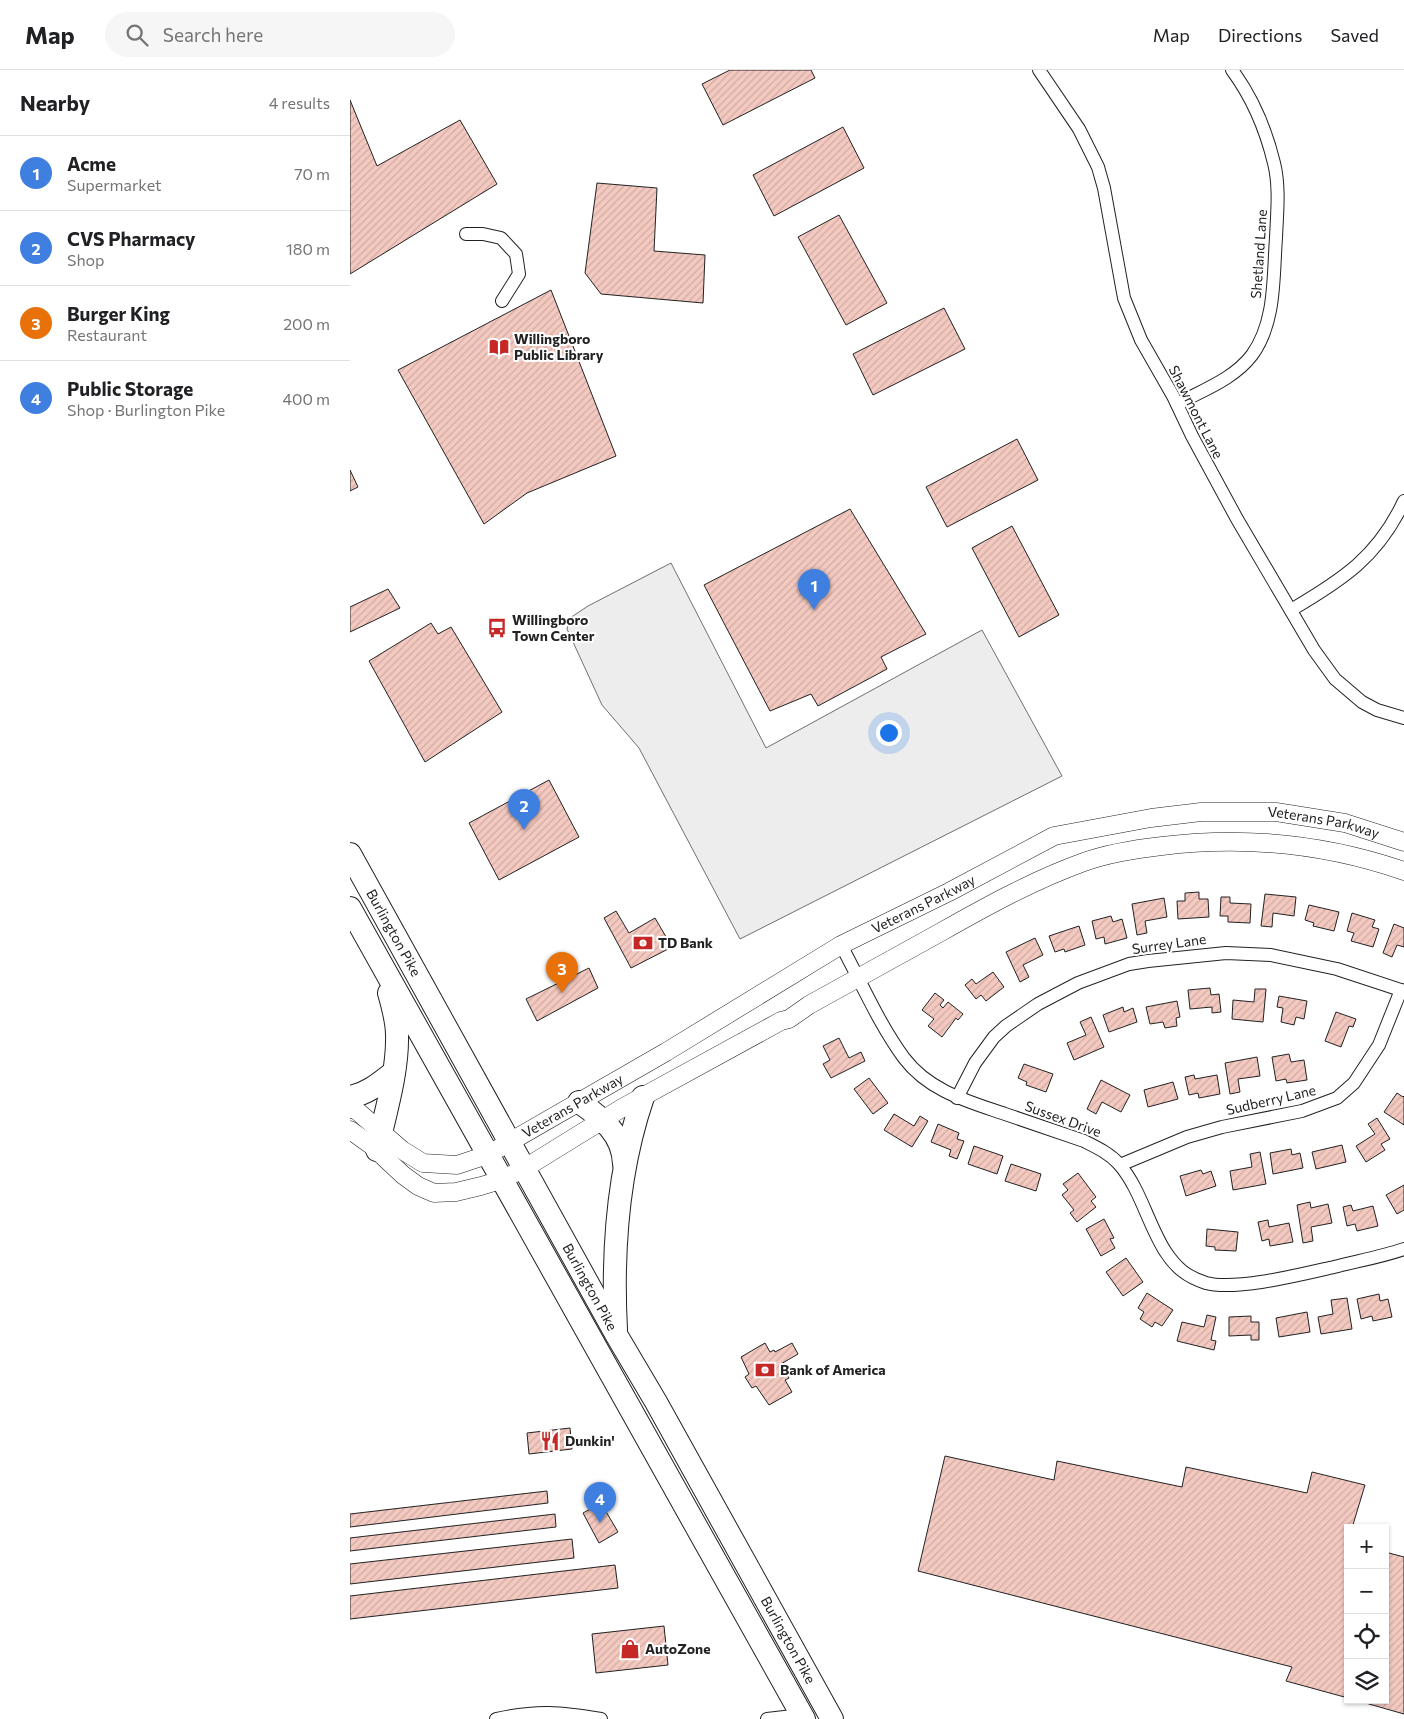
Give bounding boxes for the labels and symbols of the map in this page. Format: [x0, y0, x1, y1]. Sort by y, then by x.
street label: Shetland Lane [1247, 209, 1270, 299]
place label: Willingboro Public Library [514, 330, 604, 363]
library icon: Willingboro Public Library [488, 336, 510, 358]
street label: Shawmont Lane [1166, 362, 1227, 461]
pin: 1 [798, 569, 830, 610]
place label: Willingboro Town Center [512, 611, 595, 644]
bus stop icon: Willingboro Town Center [486, 617, 508, 639]
your location [876, 720, 902, 746]
pin: 2 [508, 789, 540, 830]
street label: Veterans Parkway [1268, 803, 1382, 842]
street label: Veterans Parkway [869, 871, 978, 937]
street label: Burlington Pike [363, 886, 425, 979]
street label: Surrey Lane [1131, 930, 1207, 957]
bank icon: TD Bank [632, 932, 654, 954]
place label: TD Bank [658, 934, 713, 951]
pin: 3 [546, 952, 578, 993]
street label: Veterans Parkway [519, 1070, 626, 1141]
street label: Sudberry Lane [1224, 1081, 1317, 1118]
street label: Sussex Drive [1023, 1097, 1104, 1140]
street label: Burlington Pike [559, 1240, 621, 1333]
bank icon: Bank of America [754, 1359, 776, 1381]
place label: Bank of America [780, 1361, 886, 1378]
restaurant icon: Dunkin' [539, 1430, 561, 1452]
place label: Dunkin' [565, 1432, 615, 1449]
pin: 4 [584, 1482, 616, 1523]
street label: Burlington Pike [758, 1593, 820, 1686]
shop icon: AutoZone [619, 1638, 641, 1660]
place label: AutoZone [645, 1640, 711, 1657]

